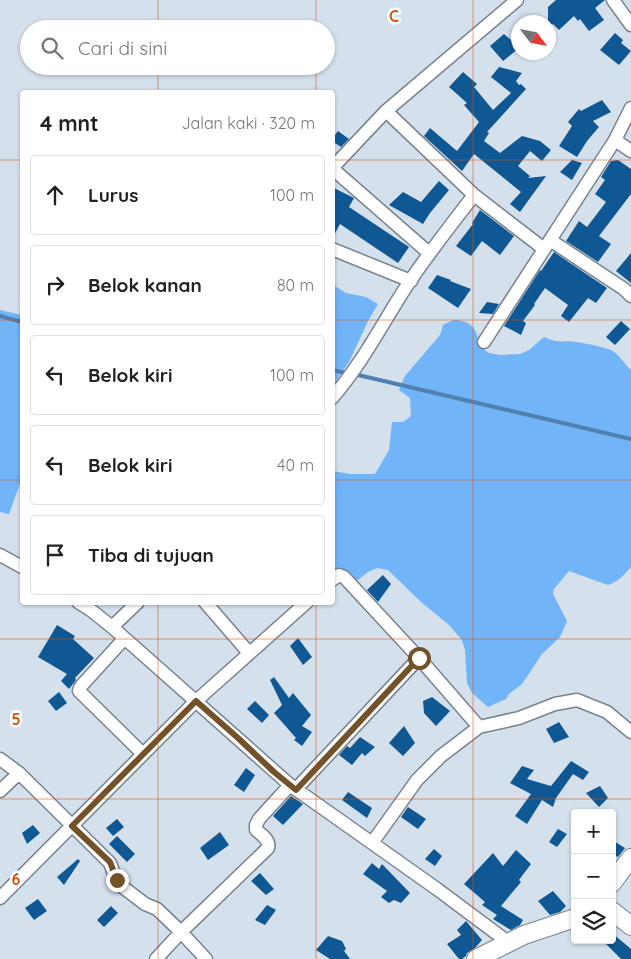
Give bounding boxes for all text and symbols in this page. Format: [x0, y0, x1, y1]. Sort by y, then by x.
text: C [389, 6, 399, 26]
north arrow [511, 15, 556, 60]
search box [20, 20, 335, 75]
icon: search [38, 34, 66, 62]
text: Cari di sini [78, 36, 167, 60]
text: 4 mnt [40, 110, 99, 136]
text: Jalan kaki · 320 m [181, 113, 315, 133]
icon: ahead [41, 181, 69, 209]
text: Lurus [88, 183, 138, 207]
text: 100 m [270, 185, 314, 205]
icon: right [41, 271, 69, 299]
text: Belok kanan [88, 273, 202, 297]
text: 80 m [277, 275, 314, 295]
icon: left [41, 361, 69, 389]
text: Belok kiri [88, 363, 173, 387]
text: 100 m [270, 365, 314, 385]
icon: left [41, 451, 69, 479]
text: Belok kiri [88, 453, 173, 477]
text: 40 m [277, 455, 314, 475]
icon: arrive [41, 541, 69, 569]
text: Tiba di tujuan [88, 543, 214, 567]
route start [408, 647, 431, 670]
text: 5 [11, 709, 21, 729]
map controls [571, 809, 616, 944]
button: + [571, 809, 616, 854]
button: − [571, 854, 616, 899]
text: 6 [12, 869, 21, 889]
route end [106, 869, 129, 892]
button: layers [571, 899, 616, 944]

